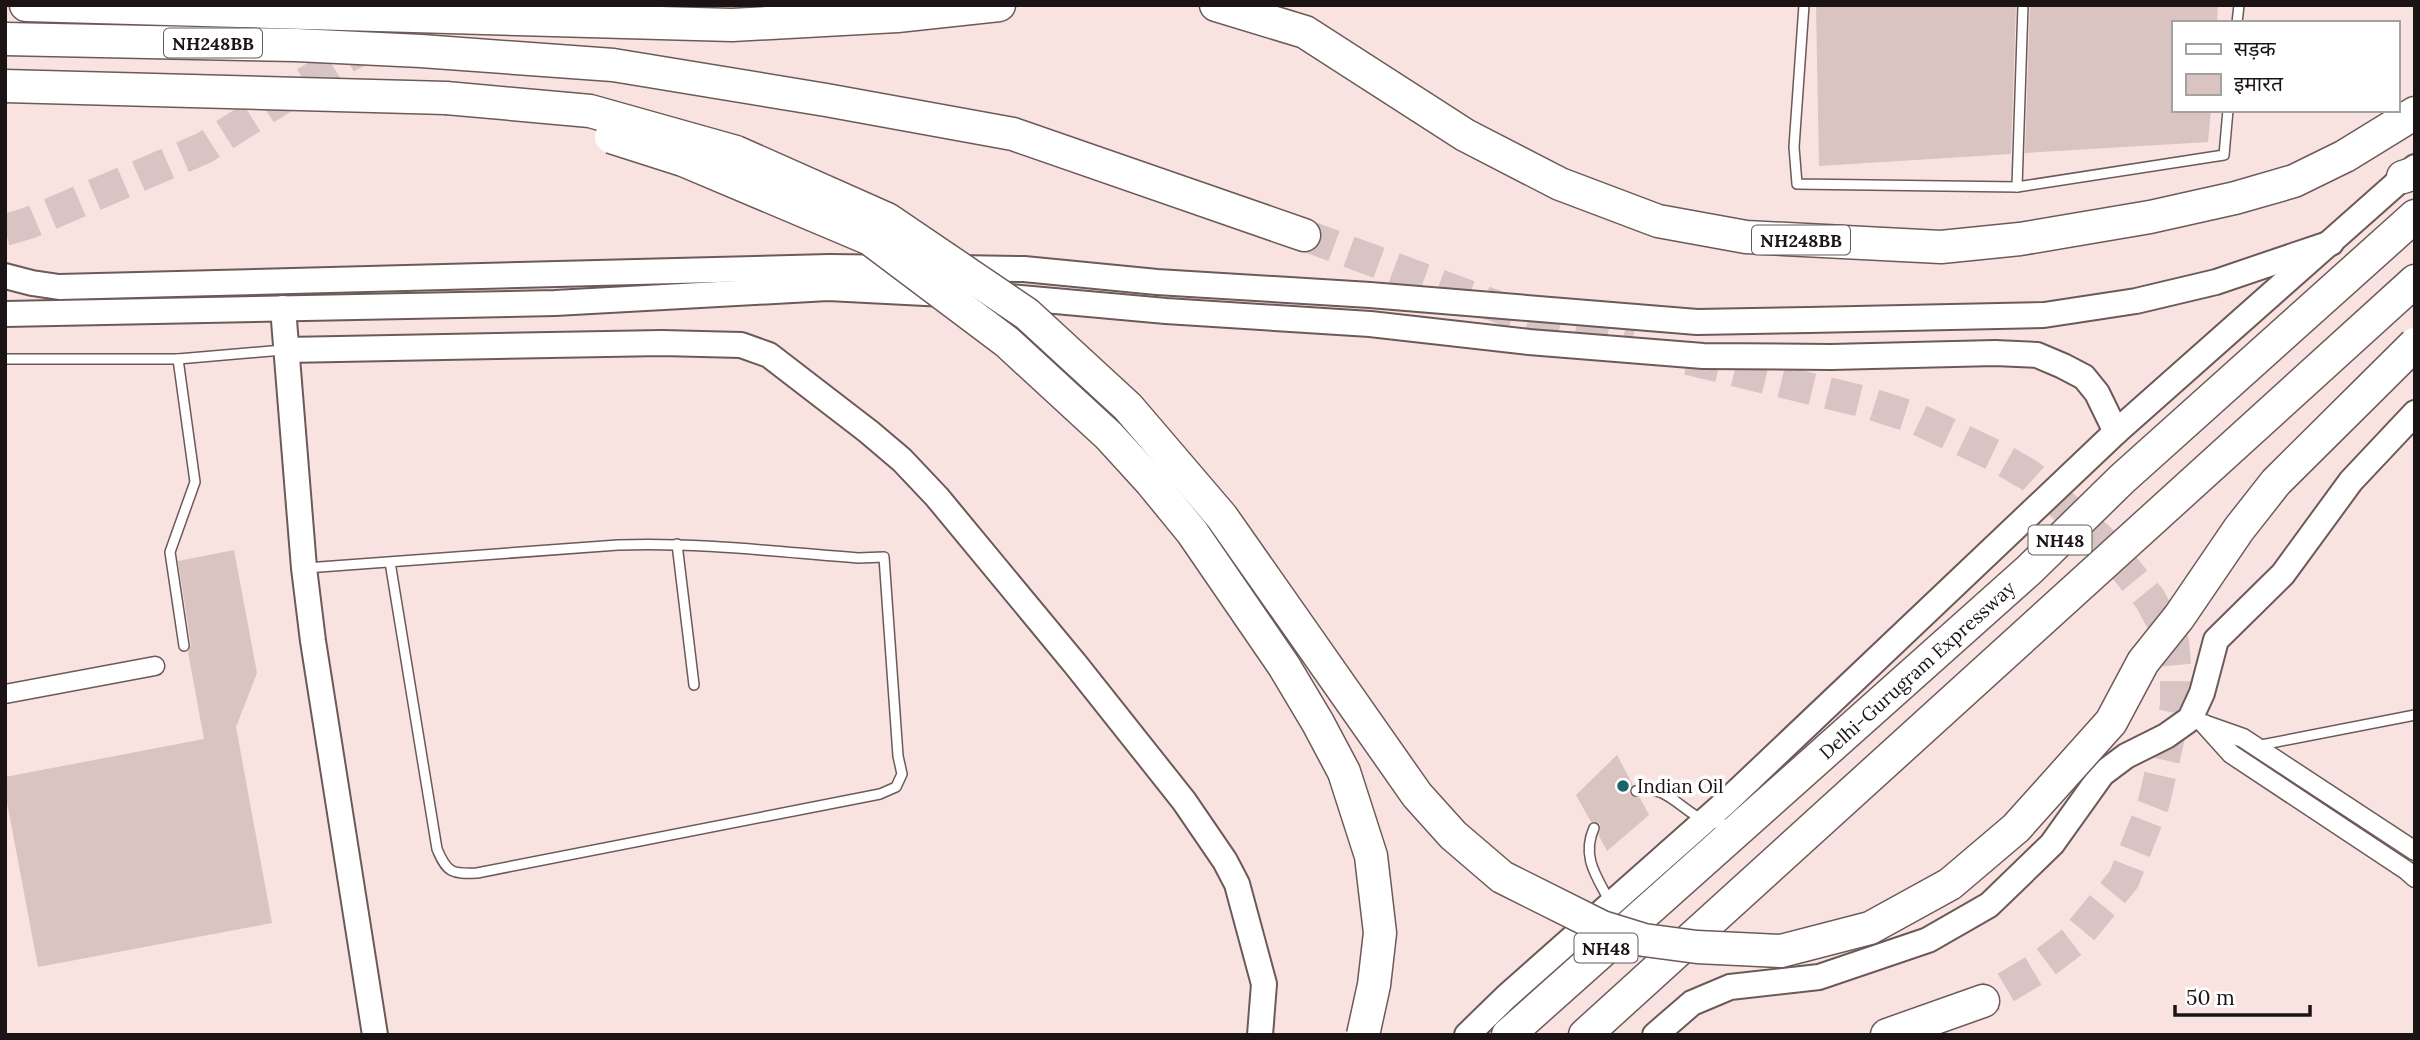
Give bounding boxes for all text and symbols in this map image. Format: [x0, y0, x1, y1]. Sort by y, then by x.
legend [2172, 21, 2399, 112]
road number: NH248BB [164, 28, 262, 58]
text: सड़क [2234, 35, 2276, 62]
text: इमारत [2234, 70, 2284, 97]
road number: NH248BB [1752, 226, 1850, 254]
road number: NH48 [2028, 526, 2092, 554]
street label: Delhi-Gurugram Expressway [1814, 576, 2020, 764]
place label: Indian Oil [1637, 774, 1723, 798]
marker: Indian Oil [1615, 778, 1631, 794]
road number: NH48 [1574, 933, 1638, 962]
scale bar [2175, 974, 2310, 1018]
text: 50 m [2186, 984, 2235, 1011]

